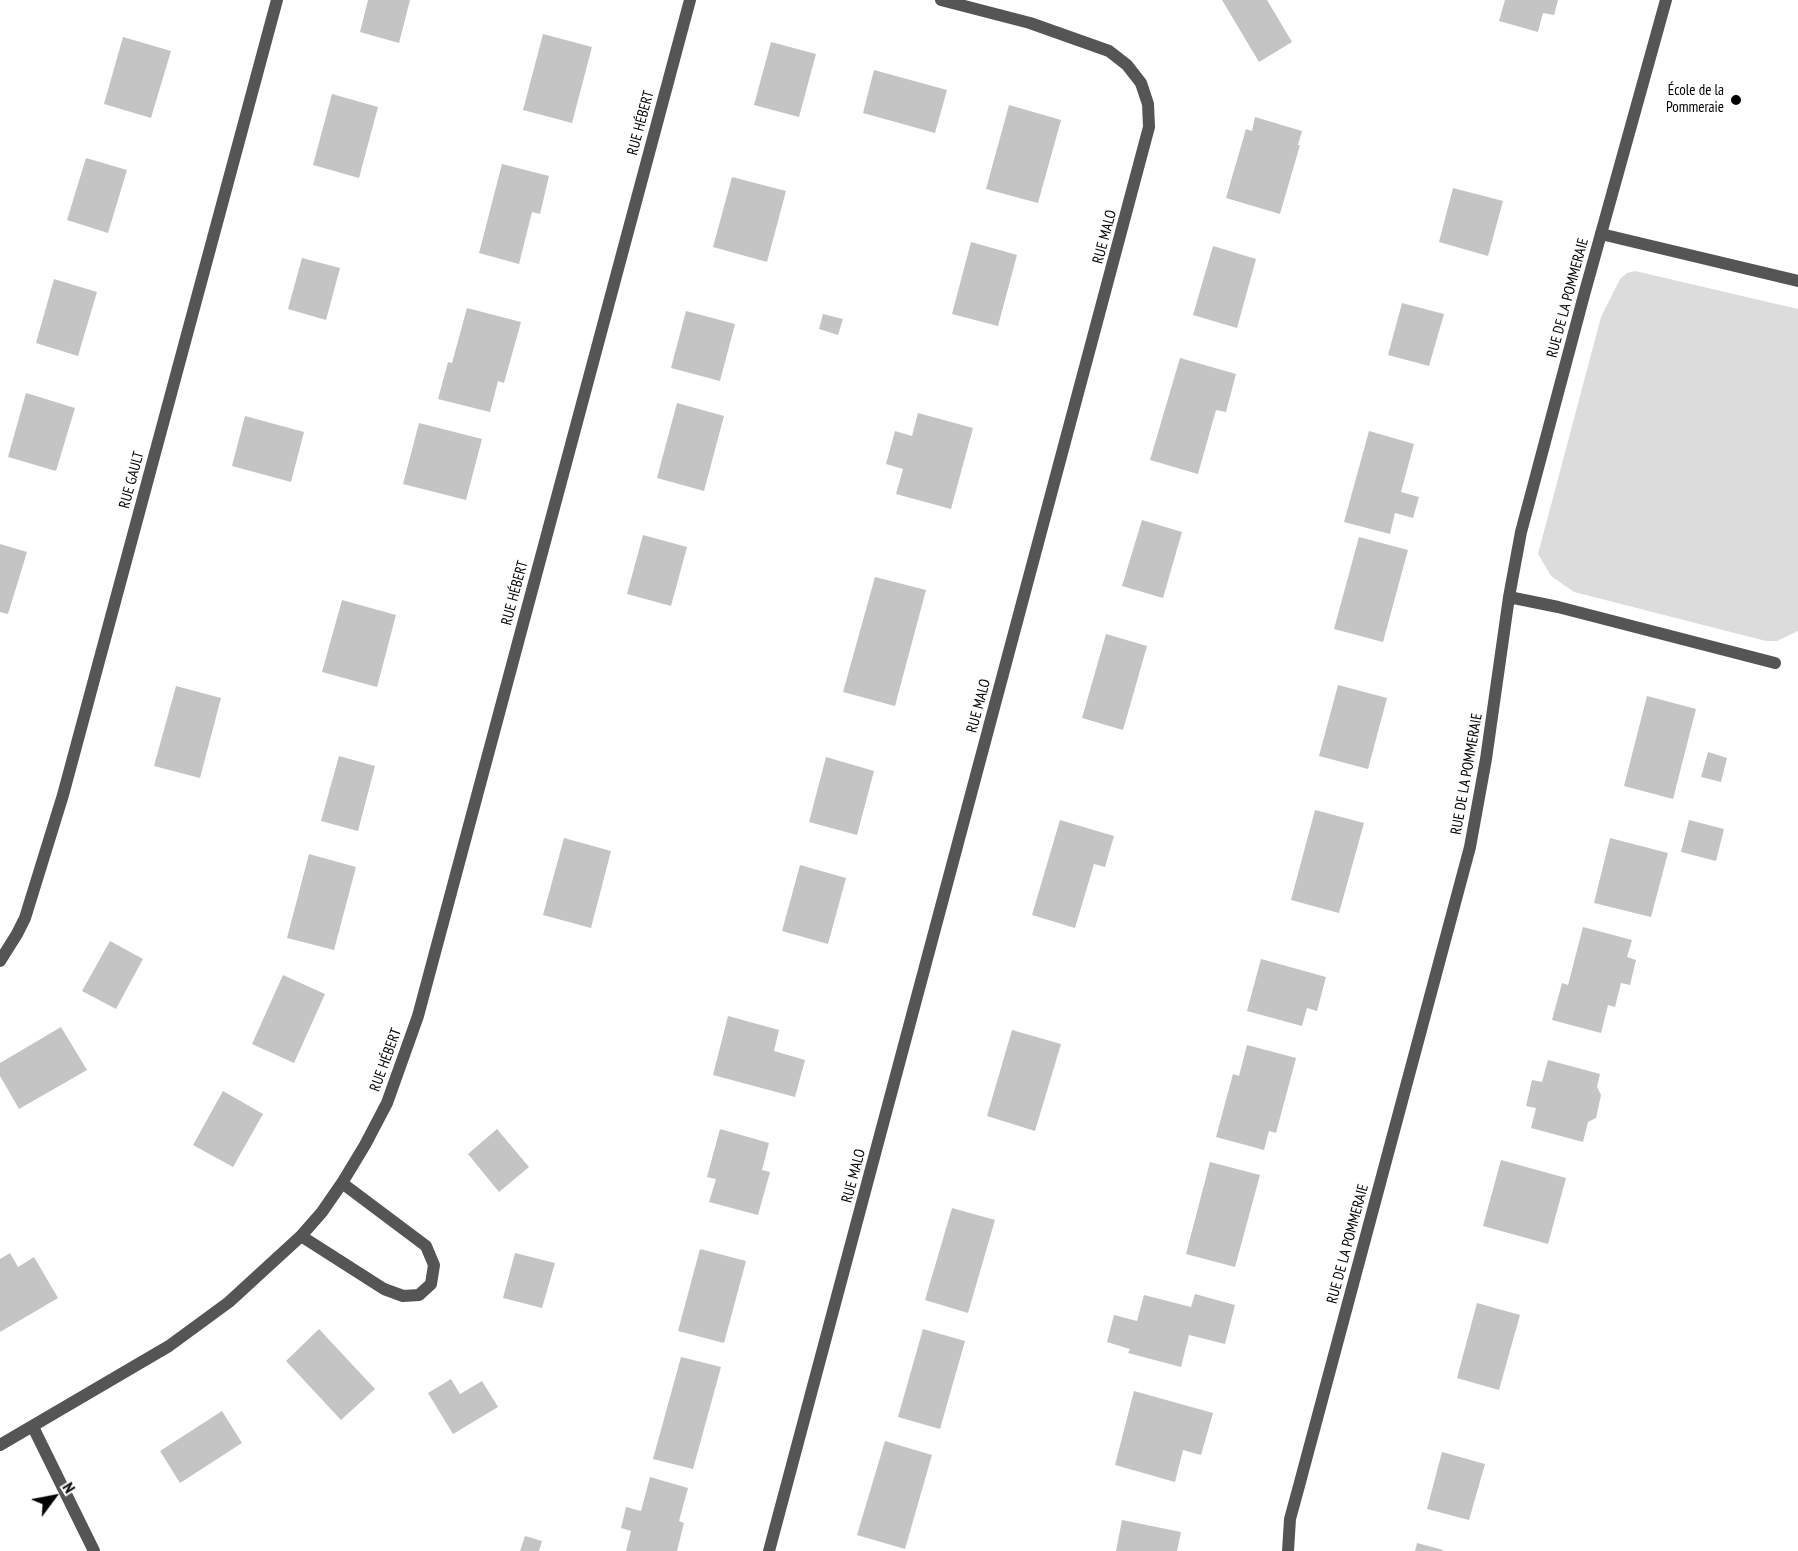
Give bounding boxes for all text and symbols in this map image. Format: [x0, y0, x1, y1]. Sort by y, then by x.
place label: École de la Pommeraie [1666, 82, 1724, 117]
street label: RUE HÉBERT [624, 89, 658, 157]
marker: École de la Pommeraie [1729, 93, 1743, 107]
street label: RUE MALO [1089, 208, 1121, 266]
street label: RUE DE LA POMMERAIE [1543, 236, 1593, 360]
street label: RUE GAULT [116, 449, 148, 511]
street label: RUE HÉBERT [498, 559, 532, 627]
street label: RUE MALO [963, 677, 995, 735]
street label: RUE DE LA POMMERAIE [1447, 712, 1487, 836]
street label: RUE HÉBERT [366, 1026, 406, 1094]
street label: RUE MALO [838, 1147, 870, 1205]
street label: RUE DE LA POMMERAIE [1323, 1182, 1373, 1306]
north arrow [24, 1467, 84, 1527]
text: N [58, 1478, 80, 1496]

